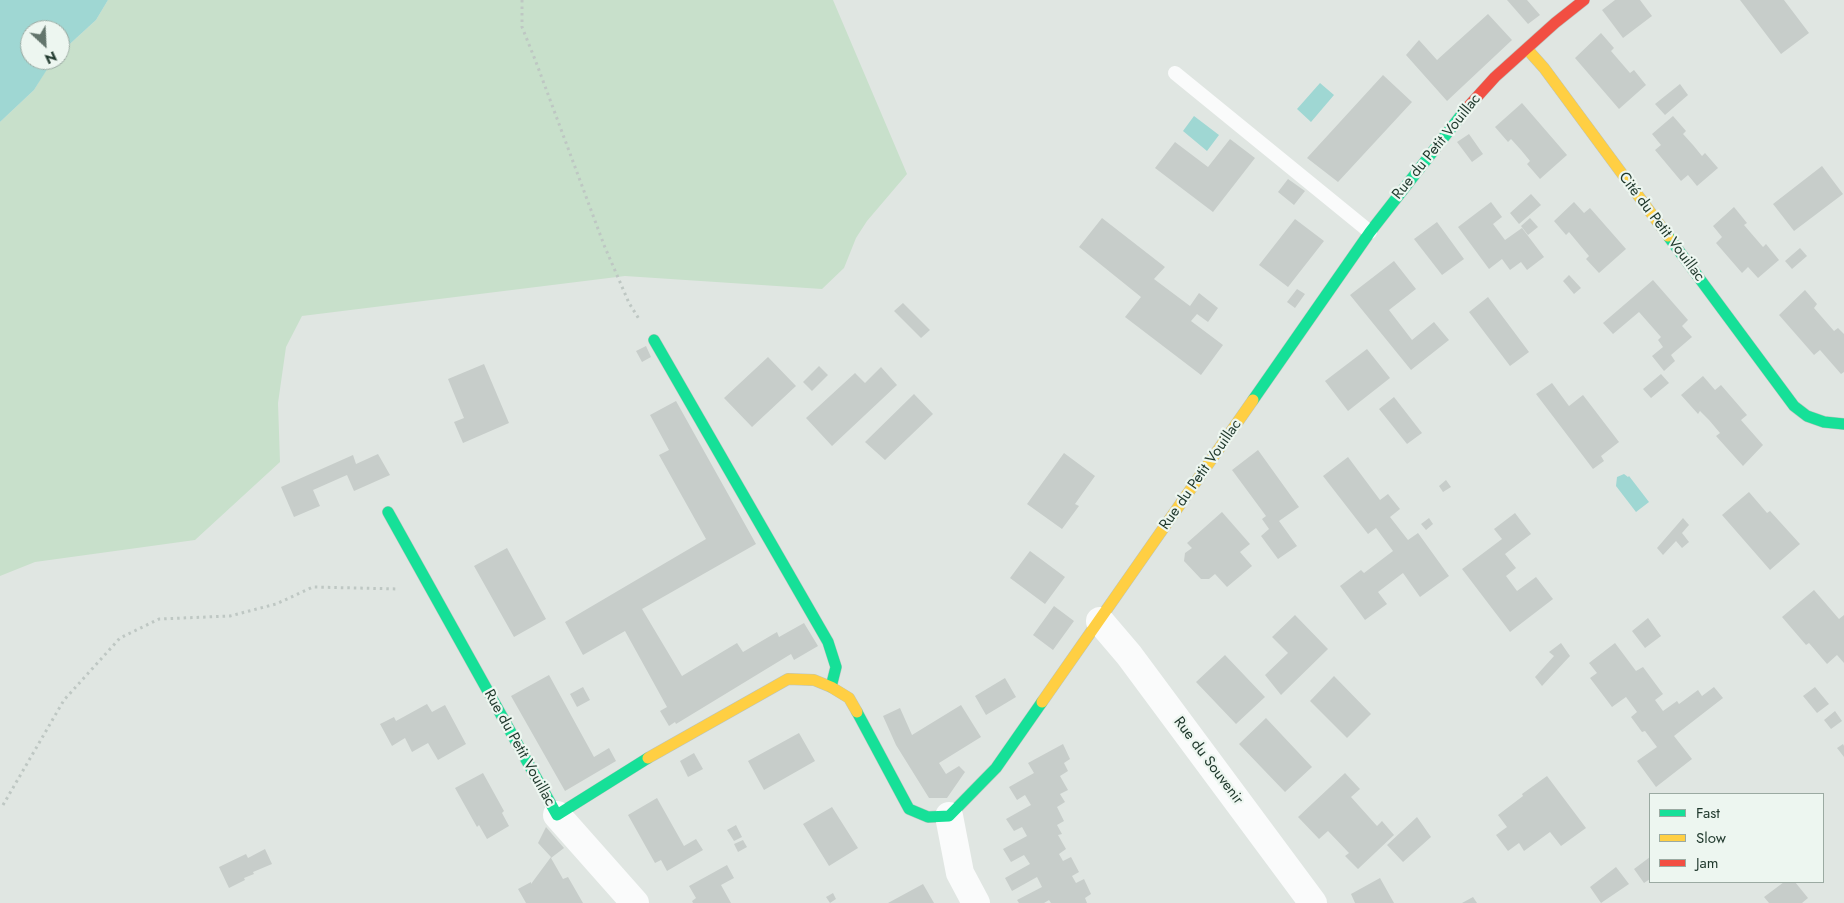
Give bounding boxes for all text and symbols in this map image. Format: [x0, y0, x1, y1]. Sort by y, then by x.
north arrow [20, 20, 70, 70]
text: N [42, 46, 60, 69]
street label: Rue du Petit Vouillac [1389, 91, 1485, 203]
street label: Cité du Petit Vouillac [1614, 169, 1708, 285]
street label: Rue du Petit Vouillac [1156, 416, 1246, 534]
street label: Rue du Petit Vouillac [480, 687, 558, 809]
street label: Rue du Souvenir [1169, 714, 1247, 808]
legend [1649, 793, 1824, 883]
text: Fast [1696, 802, 1720, 824]
text: Slow [1696, 827, 1726, 849]
text: Jam [1696, 852, 1719, 874]

